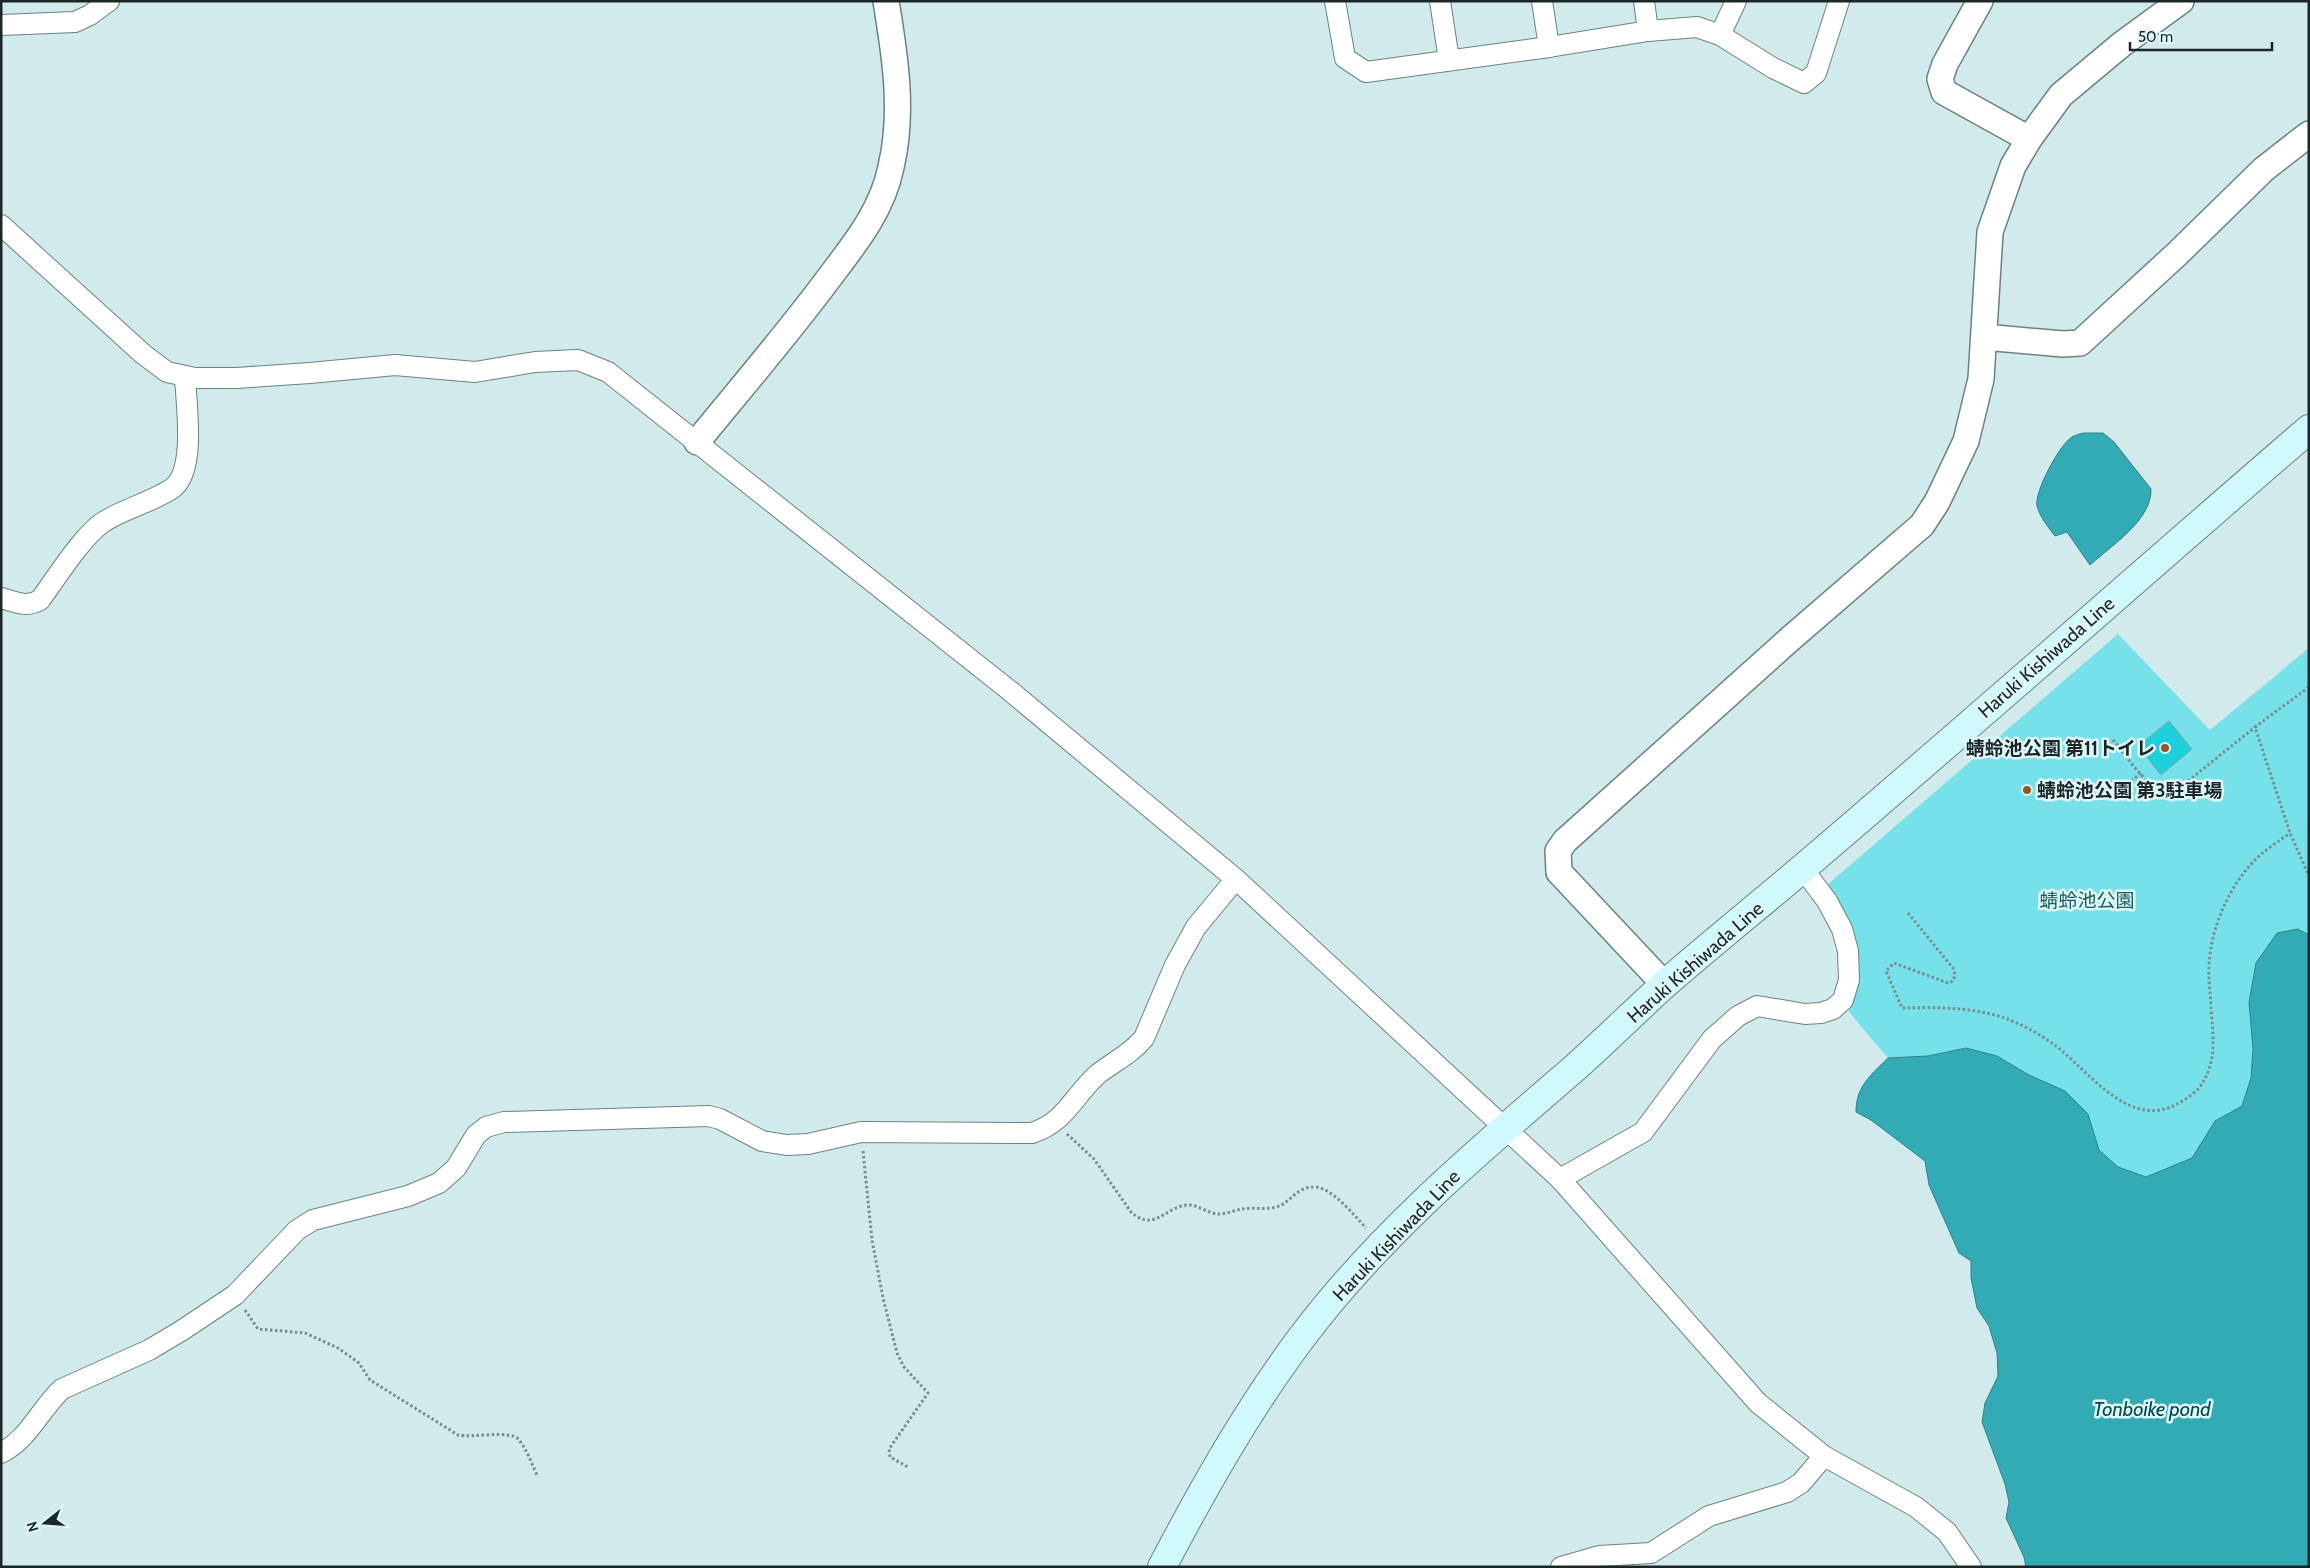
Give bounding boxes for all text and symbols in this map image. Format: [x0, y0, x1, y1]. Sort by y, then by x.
scale bar [2130, 20, 2272, 52]
text: 50 m [2138, 28, 2173, 46]
street label: Haruki Kishiwada Line [1973, 592, 2119, 723]
place label: 蜻蛉池公園 第11トイレ [1966, 737, 2155, 760]
marker: 蜻蛉池公園 第11トイレ [2159, 742, 2171, 754]
place label: 蜻蛉池公園 第3駐車場 [2037, 779, 2223, 802]
marker: 蜻蛉池公園 第3駐車場 [2021, 784, 2033, 796]
park label: 蜻蛉池公園 [2039, 889, 2135, 912]
street label: Haruki Kishiwada Line [1622, 897, 1768, 1028]
street label: Haruki Kishiwada Line [1328, 1165, 1465, 1306]
water label: Tonboike pond [2093, 1397, 2211, 1421]
north arrow [20, 1498, 70, 1548]
text: N [23, 1519, 43, 1534]

